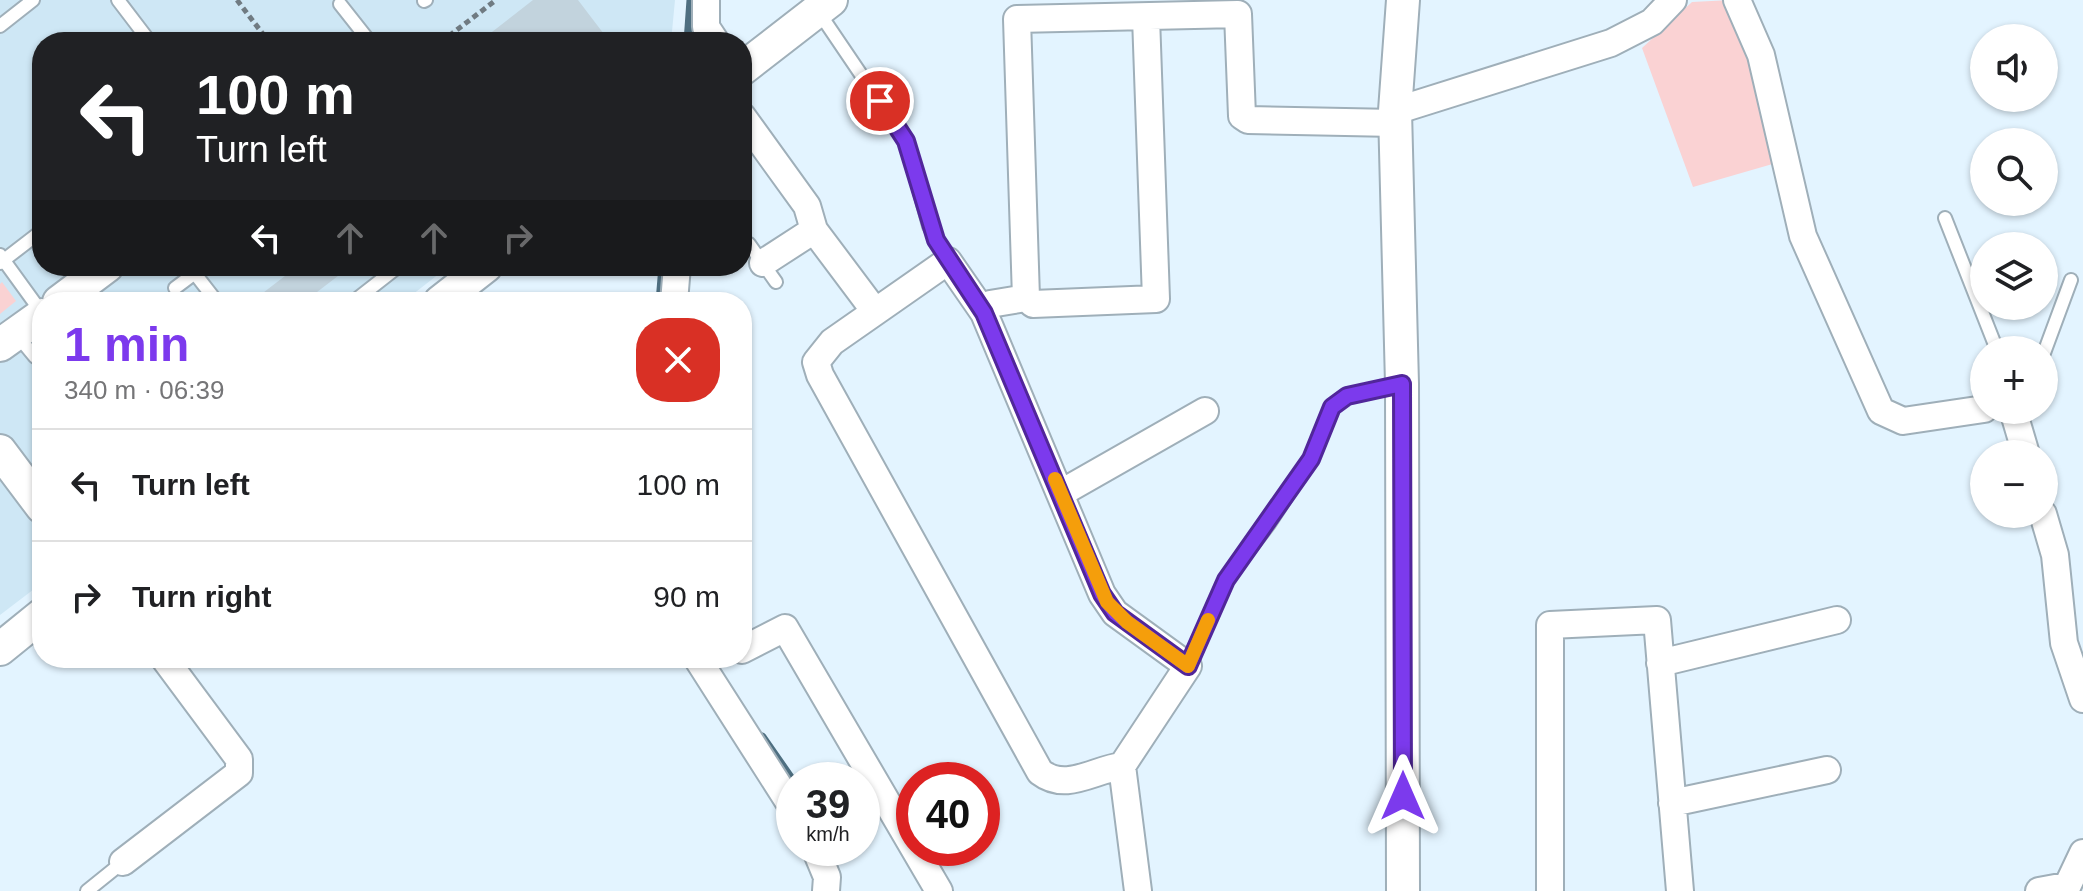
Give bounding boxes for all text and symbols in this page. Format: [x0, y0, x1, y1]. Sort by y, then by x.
map controls [1970, 24, 2058, 528]
button: sound [1970, 24, 2058, 112]
text: 100 m [196, 63, 355, 126]
icon: left [64, 64, 168, 168]
pin [846, 67, 914, 135]
icon: arrive [858, 79, 902, 123]
button: search [1970, 128, 2058, 216]
text: Turn left [196, 129, 327, 170]
icon: left [244, 216, 288, 260]
icon: ahead [328, 216, 372, 260]
icon: ahead [412, 216, 456, 260]
icon: right [496, 216, 540, 260]
button: layers [1970, 232, 2058, 320]
text: 1 min [64, 318, 189, 371]
button: close [636, 318, 720, 402]
button: + [1970, 336, 2058, 424]
text: 340 m · 06:39 [64, 375, 224, 405]
button: − [1970, 440, 2058, 528]
icon: left [64, 463, 108, 507]
text: Turn left [132, 468, 250, 501]
text: 100 m [637, 468, 720, 501]
icon: right [64, 575, 108, 619]
text: Turn right [132, 580, 271, 613]
text: 90 m [653, 580, 720, 613]
position arrow [1361, 754, 1445, 838]
speed limit sign: 40 [896, 762, 1000, 866]
text: 39 [806, 782, 850, 826]
text: km/h [806, 823, 850, 845]

